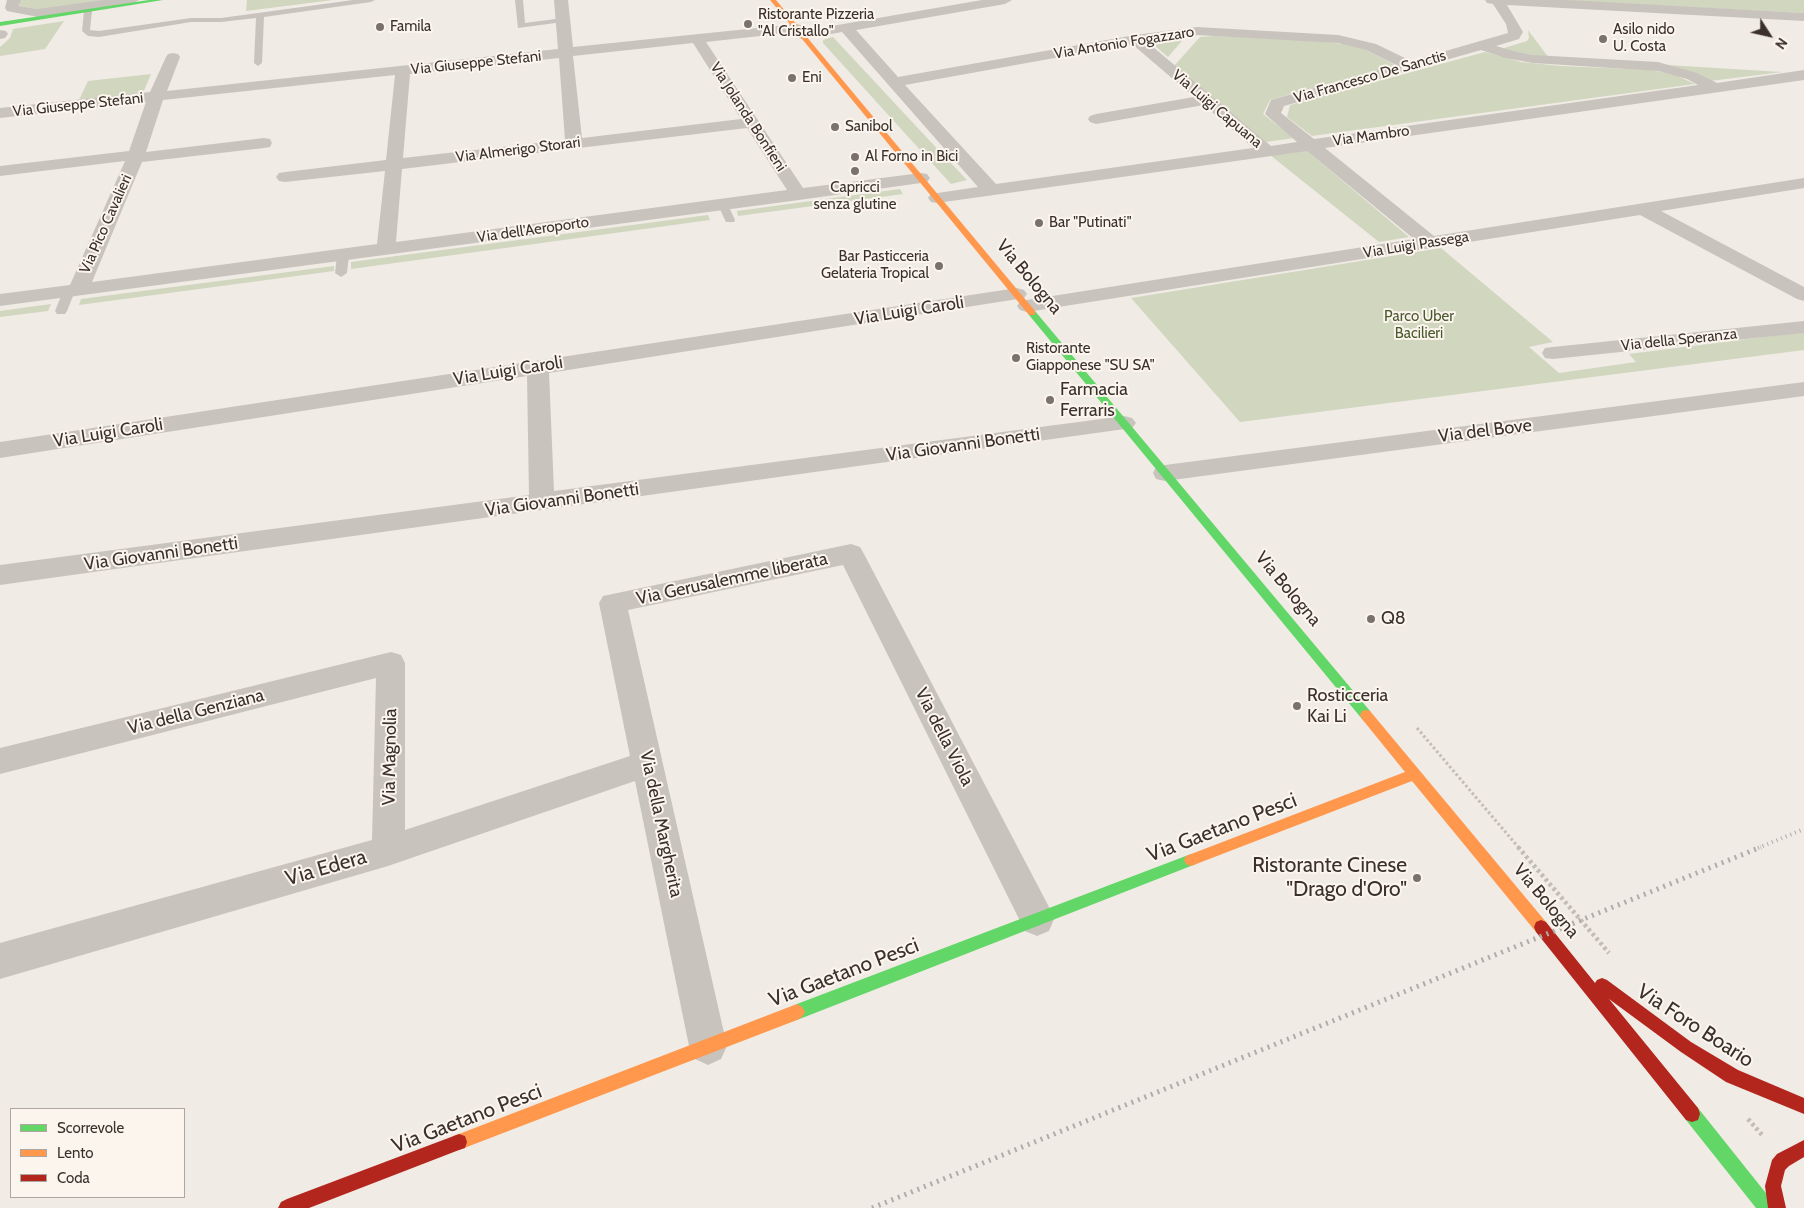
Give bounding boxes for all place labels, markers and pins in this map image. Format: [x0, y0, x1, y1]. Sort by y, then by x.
place label: Ristorante Pizzeria "Al Cristallo" [758, 6, 874, 41]
place label: Famila [390, 18, 431, 36]
marker: Ristorante Pizzeria "Al Cristallo" [742, 18, 754, 30]
marker: Famila [374, 21, 386, 33]
place label: Asilo nido U. Costa [1613, 21, 1675, 56]
marker: Asilo nido U. Costa [1597, 33, 1609, 45]
place label: Eni [802, 69, 822, 87]
marker: Eni [786, 72, 798, 84]
place label: Sanibol [845, 118, 893, 136]
marker: Sanibol [829, 121, 841, 133]
place label: Al Forno in Bici [865, 148, 958, 166]
marker: Al Forno in Bici [849, 151, 861, 163]
marker: Capricci senza glutine [849, 165, 861, 177]
place label: Capricci senza glutine [813, 179, 897, 214]
place label: Bar "Putinati" [1049, 214, 1132, 232]
marker: Bar "Putinati" [1033, 217, 1045, 229]
place label: Bar Pasticceria Gelateria Tropical [821, 248, 929, 283]
marker: Bar Pasticceria Gelateria Tropical [933, 260, 945, 272]
place label: Ristorante Giapponese "SU SA" [1026, 340, 1155, 375]
marker: Ristorante Giapponese "SU SA" [1010, 352, 1022, 364]
place label: Farmacia Ferraris [1060, 379, 1128, 422]
marker: Farmacia Ferraris [1044, 394, 1056, 406]
place label: Q8 [1381, 608, 1406, 630]
marker: Q8 [1365, 613, 1377, 625]
place label: Rosticceria Kai Li [1307, 685, 1388, 728]
marker: Rosticceria Kai Li [1291, 700, 1303, 712]
place label: Ristorante Cinese "Drago d'Oro" [1252, 853, 1407, 903]
marker: Ristorante Cinese "Drago d'Oro" [1411, 872, 1423, 884]

